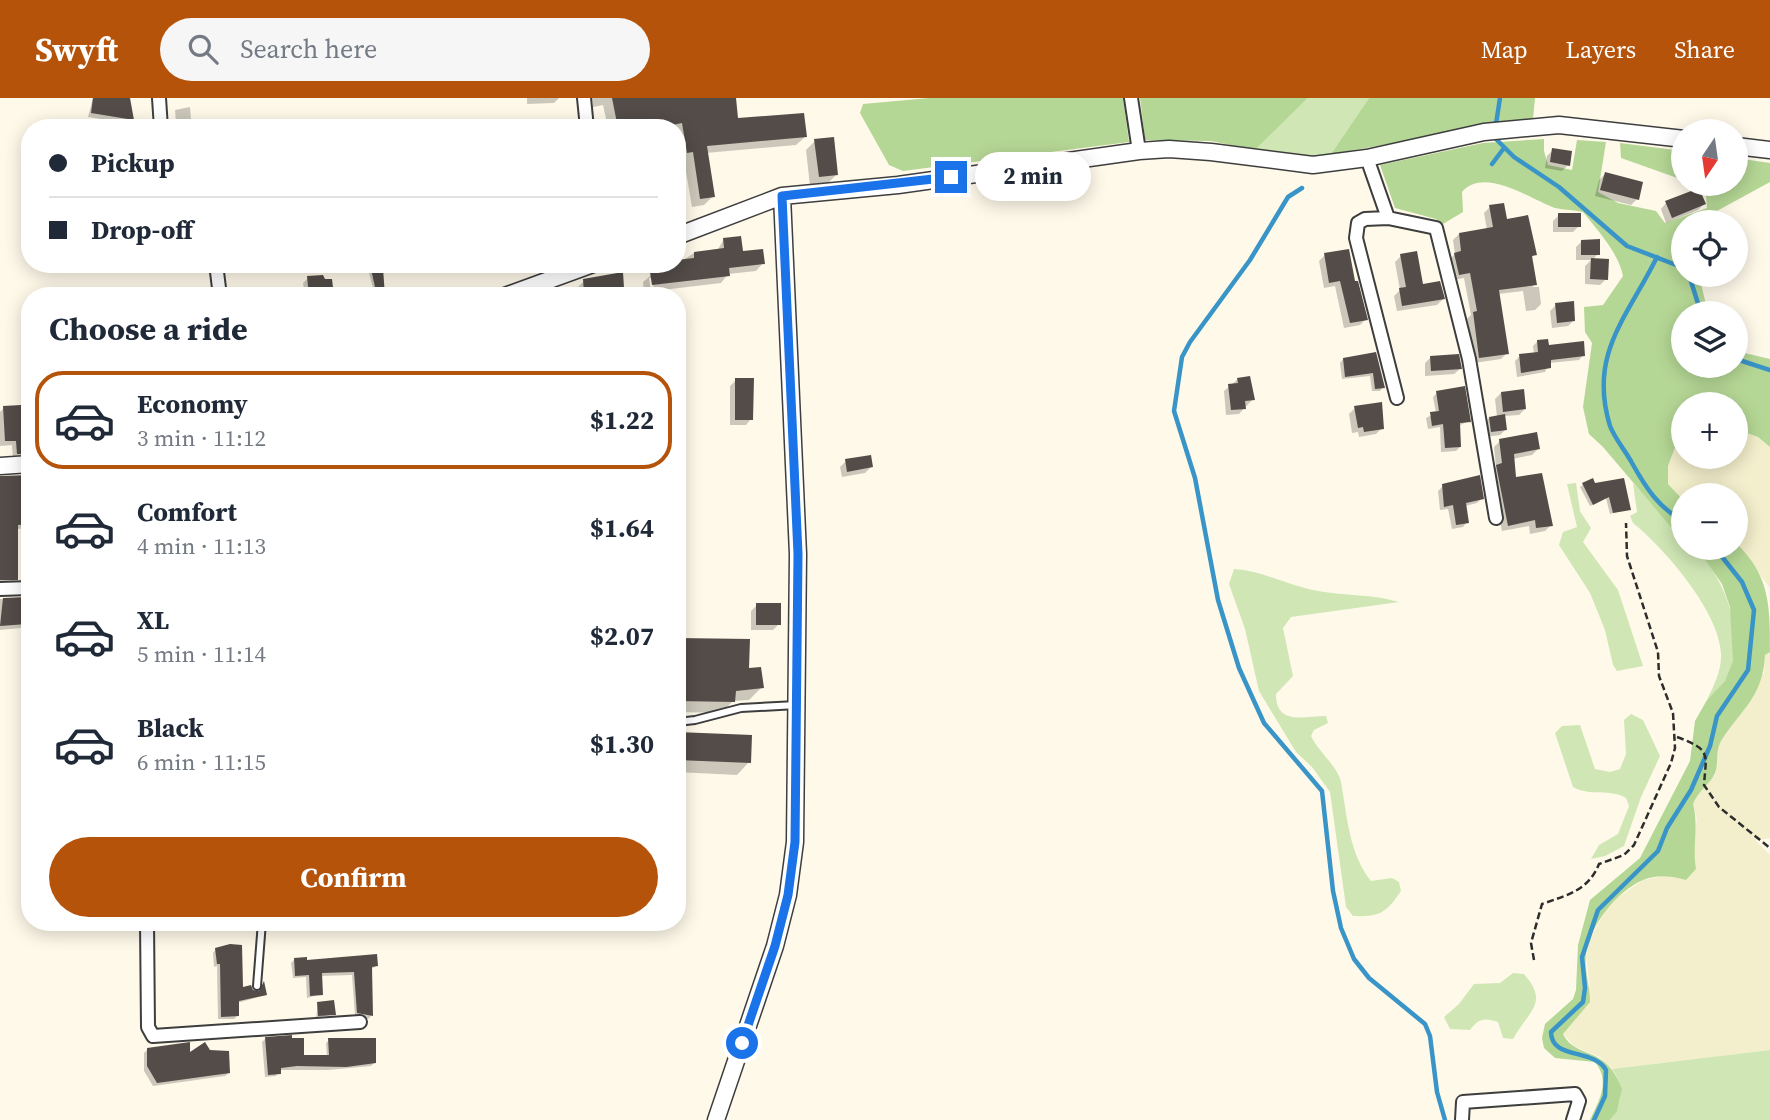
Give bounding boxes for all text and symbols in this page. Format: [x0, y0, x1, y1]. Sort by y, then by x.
search box [160, 18, 650, 81]
text: Swyft [35, 27, 118, 72]
icon: search [184, 30, 222, 68]
text: Search here [240, 31, 377, 67]
text: Map [1481, 33, 1528, 66]
text: Layers [1566, 33, 1636, 66]
text: Share [1674, 33, 1735, 66]
north arrow [1671, 119, 1748, 196]
map controls [1671, 119, 1748, 560]
text: Pickup [91, 145, 175, 181]
callout: 2 min [976, 153, 1091, 202]
text: 2 min [1003, 160, 1063, 192]
route end [935, 161, 967, 193]
button: locate [1671, 210, 1748, 287]
text: Drop-off [91, 212, 193, 248]
button: layers [1671, 301, 1748, 378]
text: Choose a ride [49, 307, 248, 351]
text: Economy [137, 386, 248, 422]
icon: car [53, 389, 116, 452]
button: + [1671, 392, 1748, 469]
text: $1.22 [590, 402, 654, 438]
text: 3 min · 11:12 [137, 422, 266, 454]
button: − [1671, 483, 1748, 560]
text: Comfort [137, 494, 237, 530]
icon: car [53, 497, 116, 560]
text: $1.64 [590, 510, 654, 546]
text: 4 min · 11:13 [137, 530, 266, 562]
text: XL [137, 602, 169, 638]
icon: car [53, 605, 116, 668]
text: $2.07 [590, 618, 654, 654]
text: 5 min · 11:14 [137, 638, 266, 670]
text: Black [137, 710, 204, 746]
icon: car [53, 713, 116, 776]
text: $1.30 [590, 726, 654, 762]
text: 6 min · 11:15 [137, 746, 266, 778]
button: Confirm [49, 837, 658, 917]
route start [726, 1027, 758, 1059]

